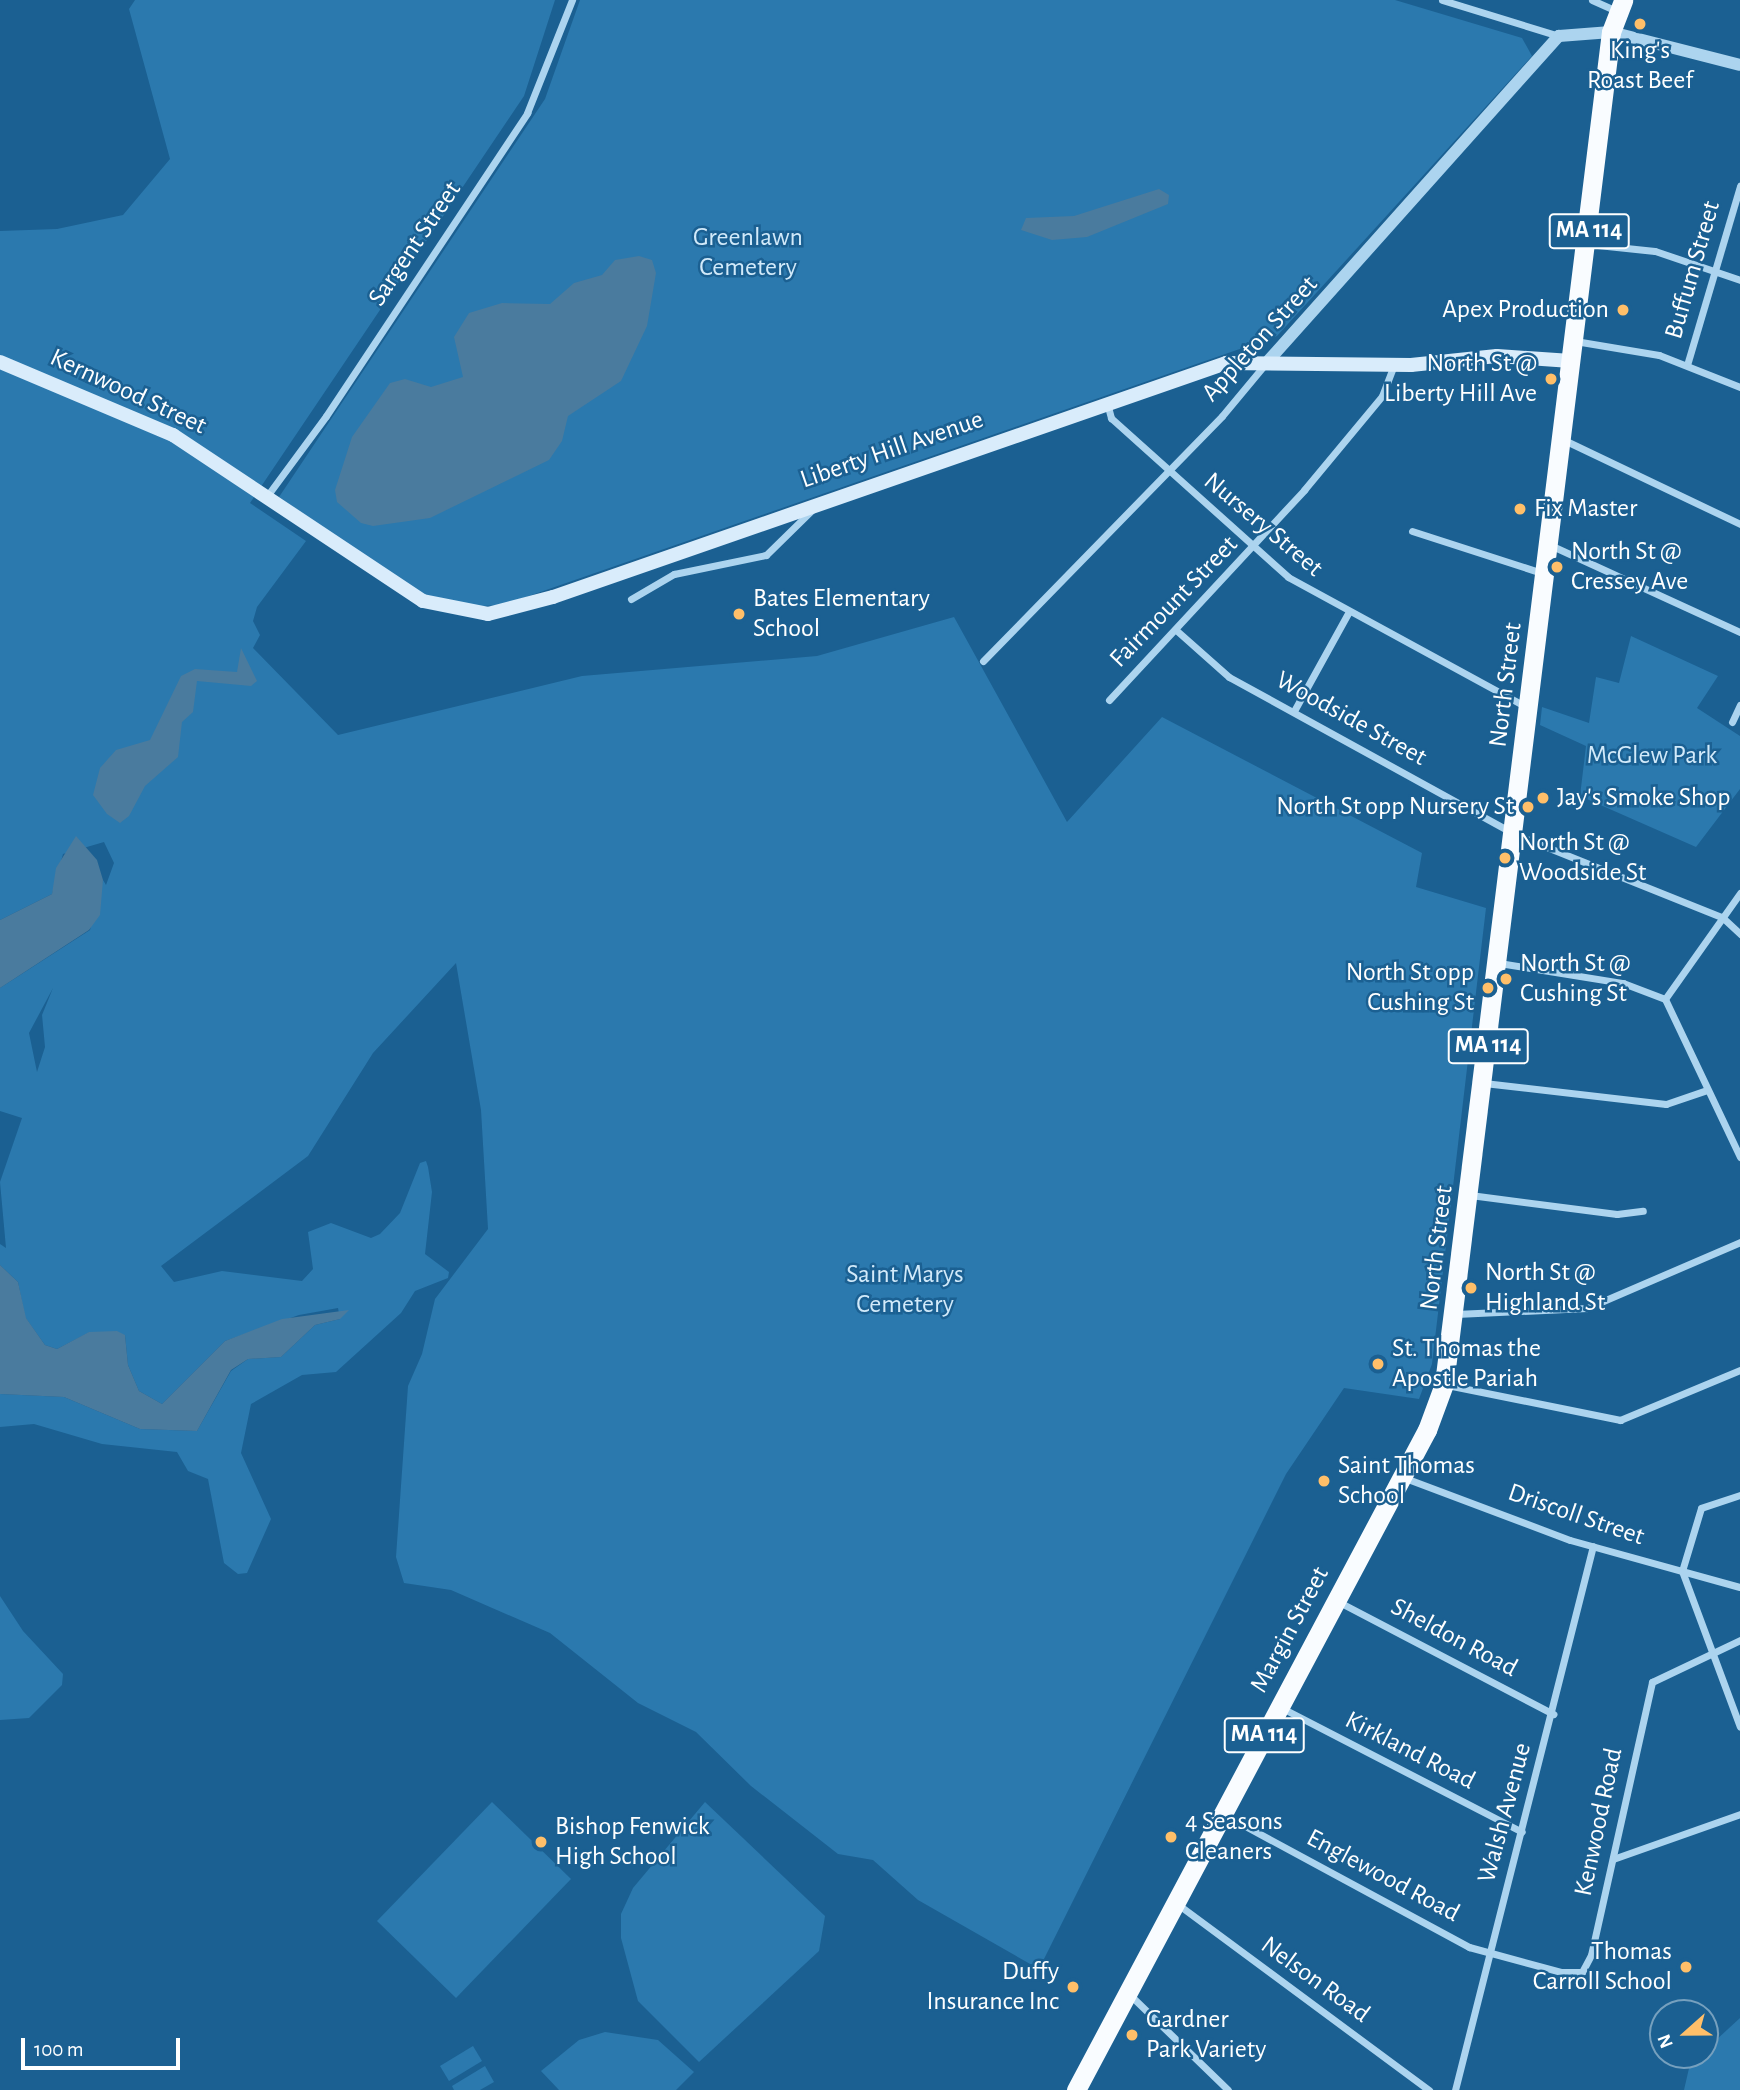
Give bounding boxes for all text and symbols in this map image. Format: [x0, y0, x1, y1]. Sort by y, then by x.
marker: King's Roast Beef [1632, 16, 1648, 32]
place label: King's Roast Beef [1587, 35, 1693, 96]
street label: Sargent Street [362, 176, 468, 312]
street label: Buffum Street [1658, 197, 1728, 343]
road number: MA 114 [1547, 210, 1631, 252]
park label: Greenlawn Cemetery [693, 222, 803, 284]
street label: Appleton Street [1195, 270, 1325, 408]
place label: Apex Production [1442, 294, 1609, 326]
marker: Apex Production [1615, 302, 1631, 318]
street label: Kernwood Street [45, 342, 211, 442]
place label: North St @ Liberty Hill Ave [1384, 348, 1537, 410]
marker: North St @ Liberty Hill Ave [1543, 371, 1559, 387]
street label: Liberty Hill Avenue [796, 404, 988, 496]
street label: Nursery Street [1197, 466, 1329, 584]
place label: Fix Master [1534, 493, 1637, 525]
marker: Fix Master [1512, 501, 1528, 517]
street label: Fairmount Street [1103, 530, 1245, 674]
place label: North St @ Cressey Ave [1571, 536, 1688, 598]
marker: North St @ Cressey Ave [1549, 559, 1565, 575]
place label: Bates Elementary School [753, 583, 930, 644]
marker: Bates Elementary School [731, 606, 747, 622]
street label: North Street [1483, 621, 1529, 749]
street label: Woodside Street [1270, 665, 1432, 773]
park label: McGlew Park [1587, 740, 1717, 772]
place label: Jay's Smoke Shop [1557, 782, 1730, 814]
marker: Jay's Smoke Shop [1535, 790, 1551, 806]
place label: North St opp Nursery St [1276, 791, 1514, 823]
marker: North St opp Nursery St [1520, 799, 1536, 815]
place label: North St @ Woodside St [1519, 827, 1646, 888]
marker: North St @ Woodside St [1497, 850, 1513, 866]
place label: North St @ Cushing St [1520, 948, 1631, 1010]
place label: North St opp Cushing St [1346, 957, 1474, 1018]
marker: North St @ Cushing St [1498, 971, 1514, 987]
marker: North St opp Cushing St [1480, 980, 1496, 996]
road number: MA 114 [1446, 1026, 1530, 1066]
street label: North Street [1414, 1184, 1460, 1312]
place label: North St @ Highland St [1485, 1257, 1605, 1318]
park label: Saint Marys Cemetery [846, 1259, 964, 1320]
marker: North St @ Highland St [1463, 1280, 1479, 1296]
place label: St. Thomas the Apostle Pariah [1392, 1333, 1541, 1394]
marker: St. Thomas the Apostle Pariah [1370, 1356, 1386, 1372]
place label: Saint Thomas School [1338, 1450, 1475, 1512]
marker: Saint Thomas School [1316, 1473, 1332, 1489]
street label: Driscoll Street [1504, 1477, 1648, 1553]
street label: Margin Street [1244, 1562, 1336, 1698]
street label: Sheldon Road [1385, 1592, 1523, 1684]
street label: Kirkland Road [1340, 1705, 1480, 1797]
road number: MA 114 [1222, 1714, 1306, 1756]
street label: Walsh Avenue [1471, 1740, 1539, 1886]
street label: Kenwood Road [1568, 1745, 1630, 1899]
place label: 4 Seasons Cleaners [1185, 1806, 1283, 1868]
place label: Bishop Fenwick High School [555, 1811, 710, 1872]
street label: Englewood Road [1301, 1823, 1465, 1929]
marker: 4 Seasons Cleaners [1163, 1829, 1179, 1845]
marker: Bishop Fenwick High School [533, 1834, 549, 1850]
street label: Nelson Road [1254, 1930, 1376, 2030]
place label: Thomas Carroll School [1533, 1936, 1672, 1997]
place label: Duffy Insurance Inc [927, 1956, 1059, 2018]
marker: Thomas Carroll School [1678, 1959, 1694, 1975]
marker: Duffy Insurance Inc [1065, 1979, 1081, 1995]
north arrow [1649, 1999, 1719, 2069]
place label: Gardner Park Variety [1146, 2004, 1266, 2066]
scale bar [24, 2024, 184, 2068]
marker: Gardner Park Variety [1124, 2027, 1140, 2043]
text: N [1655, 2031, 1677, 2051]
text: 100 m [34, 2039, 84, 2060]

